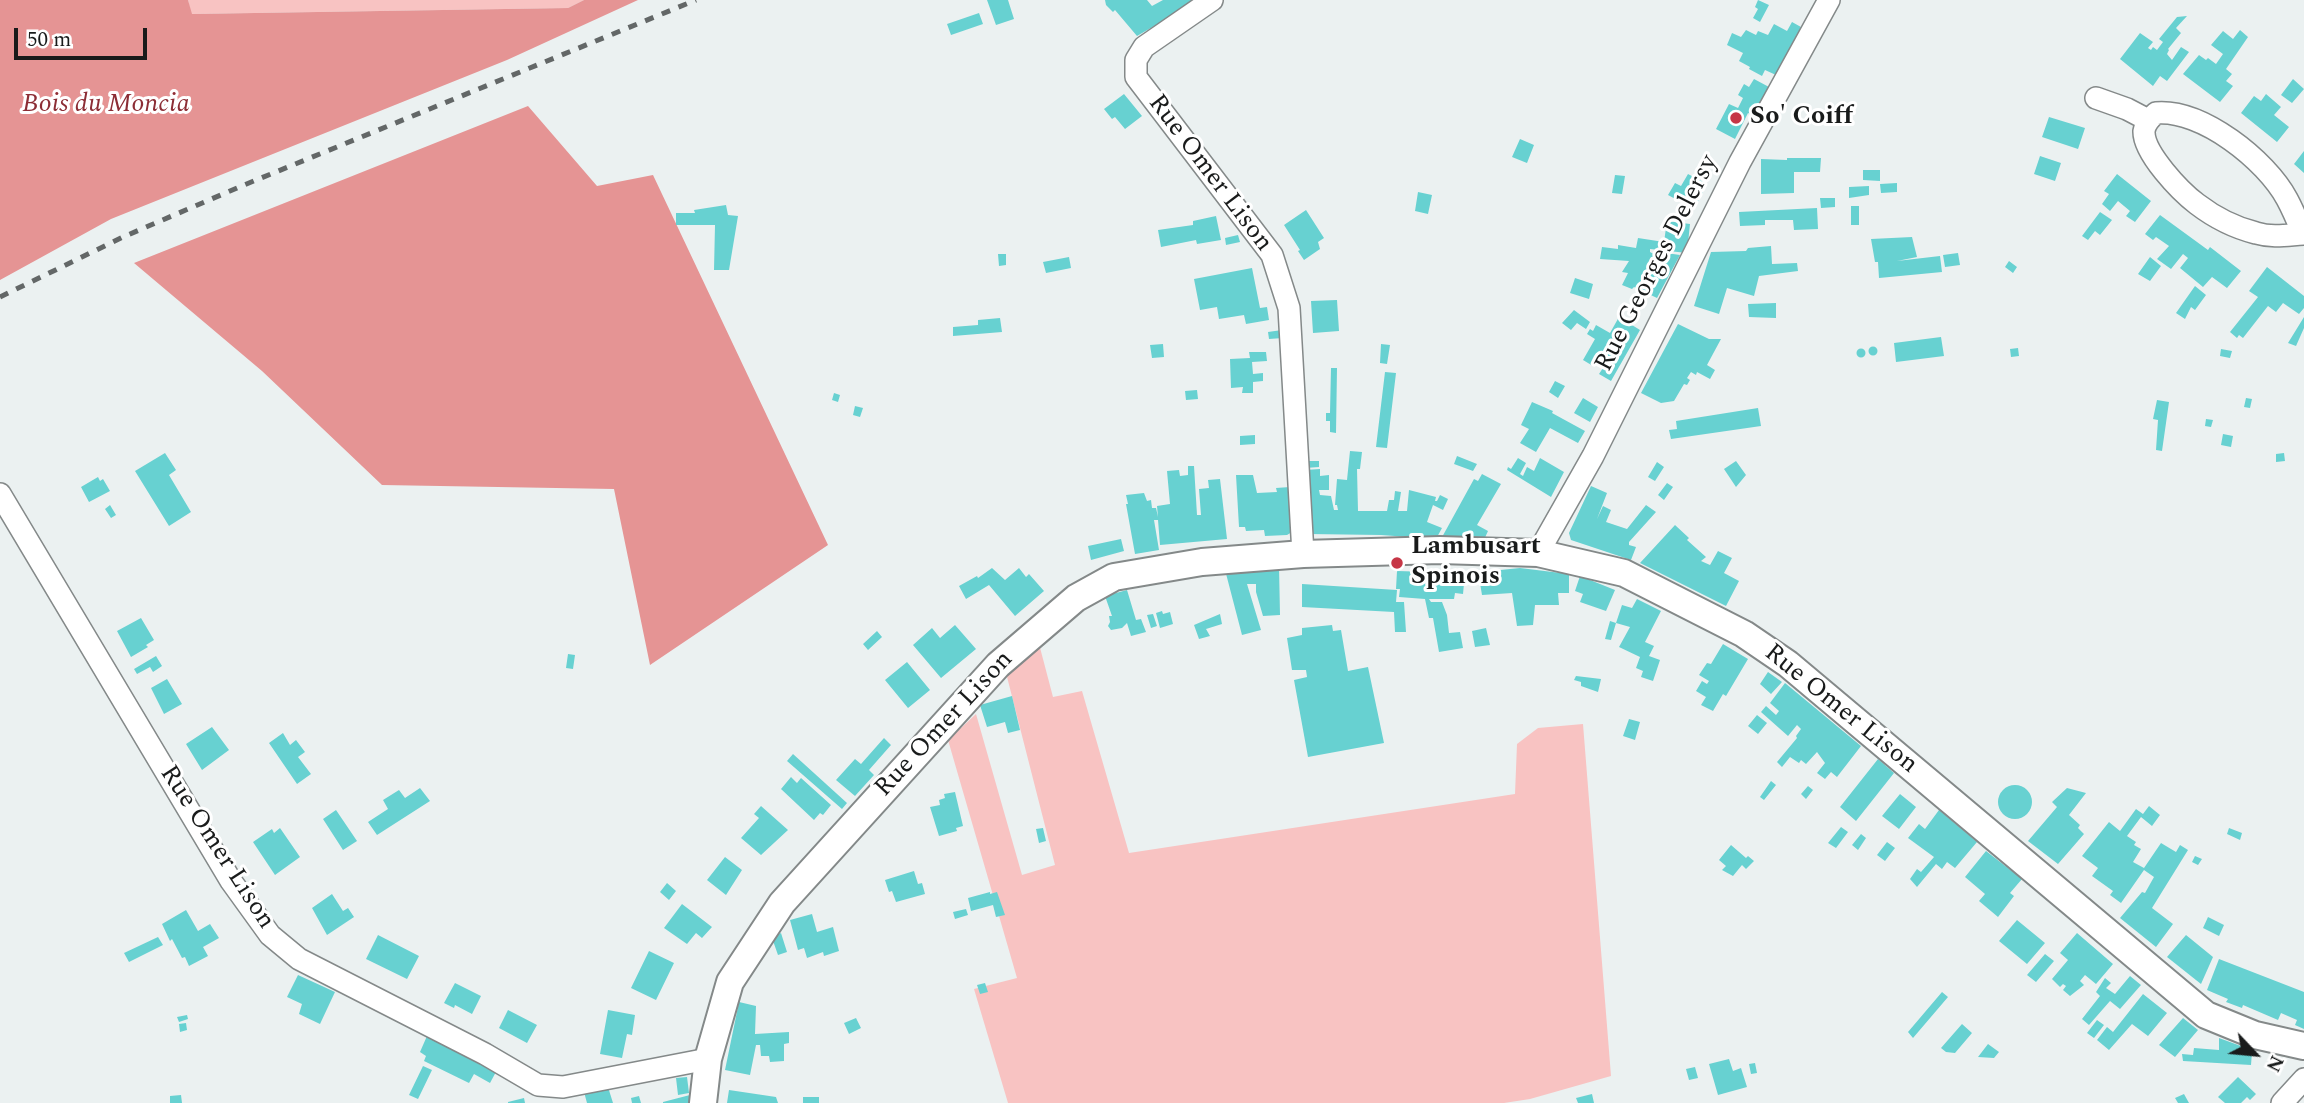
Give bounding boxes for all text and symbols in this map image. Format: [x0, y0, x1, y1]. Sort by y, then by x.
scale bar [18, 14, 150, 58]
text: 50 m [27, 24, 71, 56]
street label: Rue Omer Lison [1140, 89, 1278, 259]
park label: Bois du Moncia [22, 90, 190, 122]
place label: So' Coiff [1750, 102, 1853, 134]
marker: So' Coiff [1728, 110, 1744, 126]
street label: Rue Georges Delersy [1590, 150, 1726, 378]
place label: Lambusart Spinois [1411, 532, 1541, 594]
marker: Lambusart Spinois [1389, 555, 1405, 571]
street label: Rue Omer Lison [1757, 639, 1923, 781]
street label: Rue Omer Lison [869, 645, 1021, 805]
street label: Rue Omer Lison [152, 760, 280, 936]
north arrow [2220, 1019, 2290, 1089]
text: N [2258, 1050, 2291, 1077]

